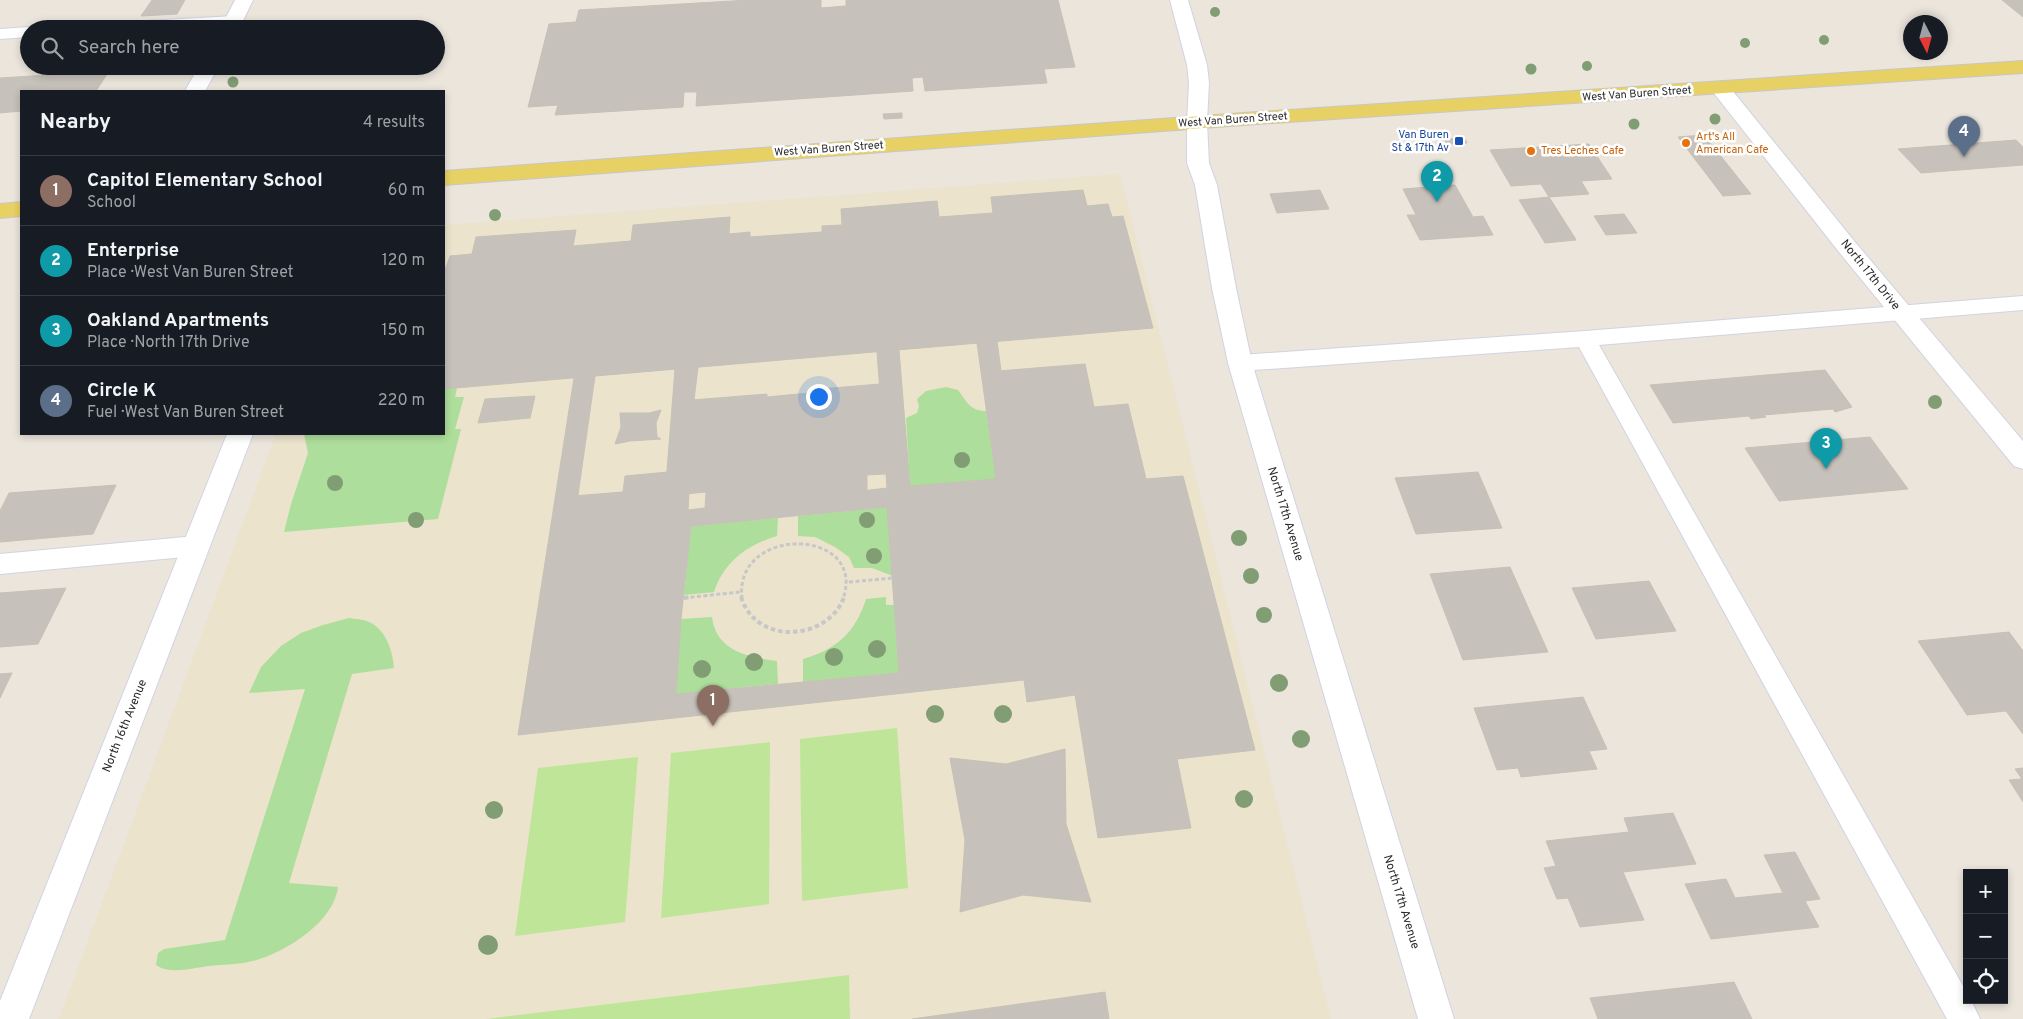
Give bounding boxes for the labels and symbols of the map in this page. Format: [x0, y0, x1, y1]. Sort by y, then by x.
north arrow [1903, 15, 1948, 60]
street label: West Van Buren Street [1582, 83, 1692, 105]
street label: West Van Buren Street [1178, 109, 1288, 131]
pin: 4 [1948, 116, 1980, 157]
place label: Van Buren St & 17th Av [1391, 128, 1449, 155]
place label: Art's All American Cafe [1696, 130, 1768, 157]
marker: Van Buren St & 17th Av [1453, 135, 1465, 147]
marker: Art's All American Cafe [1680, 137, 1692, 149]
street label: West Van Buren Street [774, 138, 884, 160]
place label: Tres Leches Cafe [1541, 144, 1624, 158]
marker: Tres Leches Cafe [1525, 145, 1537, 157]
pin: 2 [1421, 161, 1453, 202]
street label: North 17th Drive [1837, 236, 1903, 314]
your location [806, 384, 832, 410]
pin: 3 [1810, 428, 1842, 469]
street label: North 17th Avenue [1263, 465, 1307, 563]
street label: North 16th Avenue [99, 677, 151, 775]
pin: 1 [697, 685, 729, 726]
street label: North 17th Avenue [1379, 853, 1423, 951]

